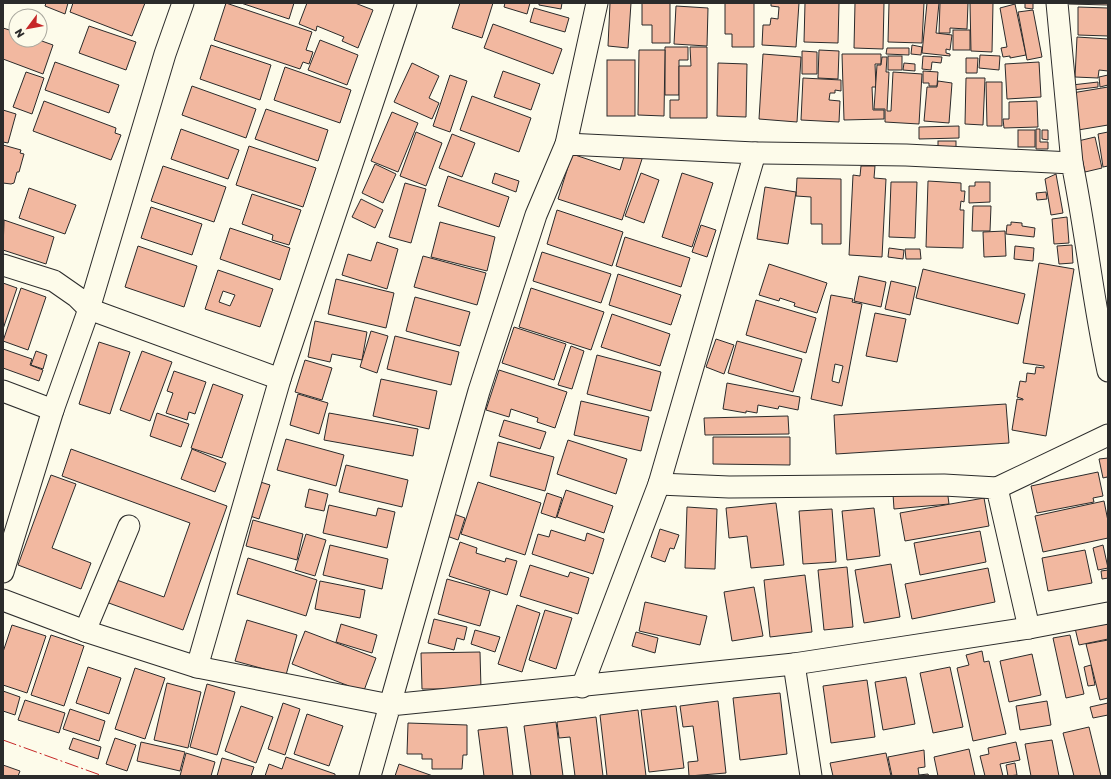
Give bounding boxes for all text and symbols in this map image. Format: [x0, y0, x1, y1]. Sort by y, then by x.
north arrow [8, 8, 48, 48]
text: N [12, 26, 28, 40]

